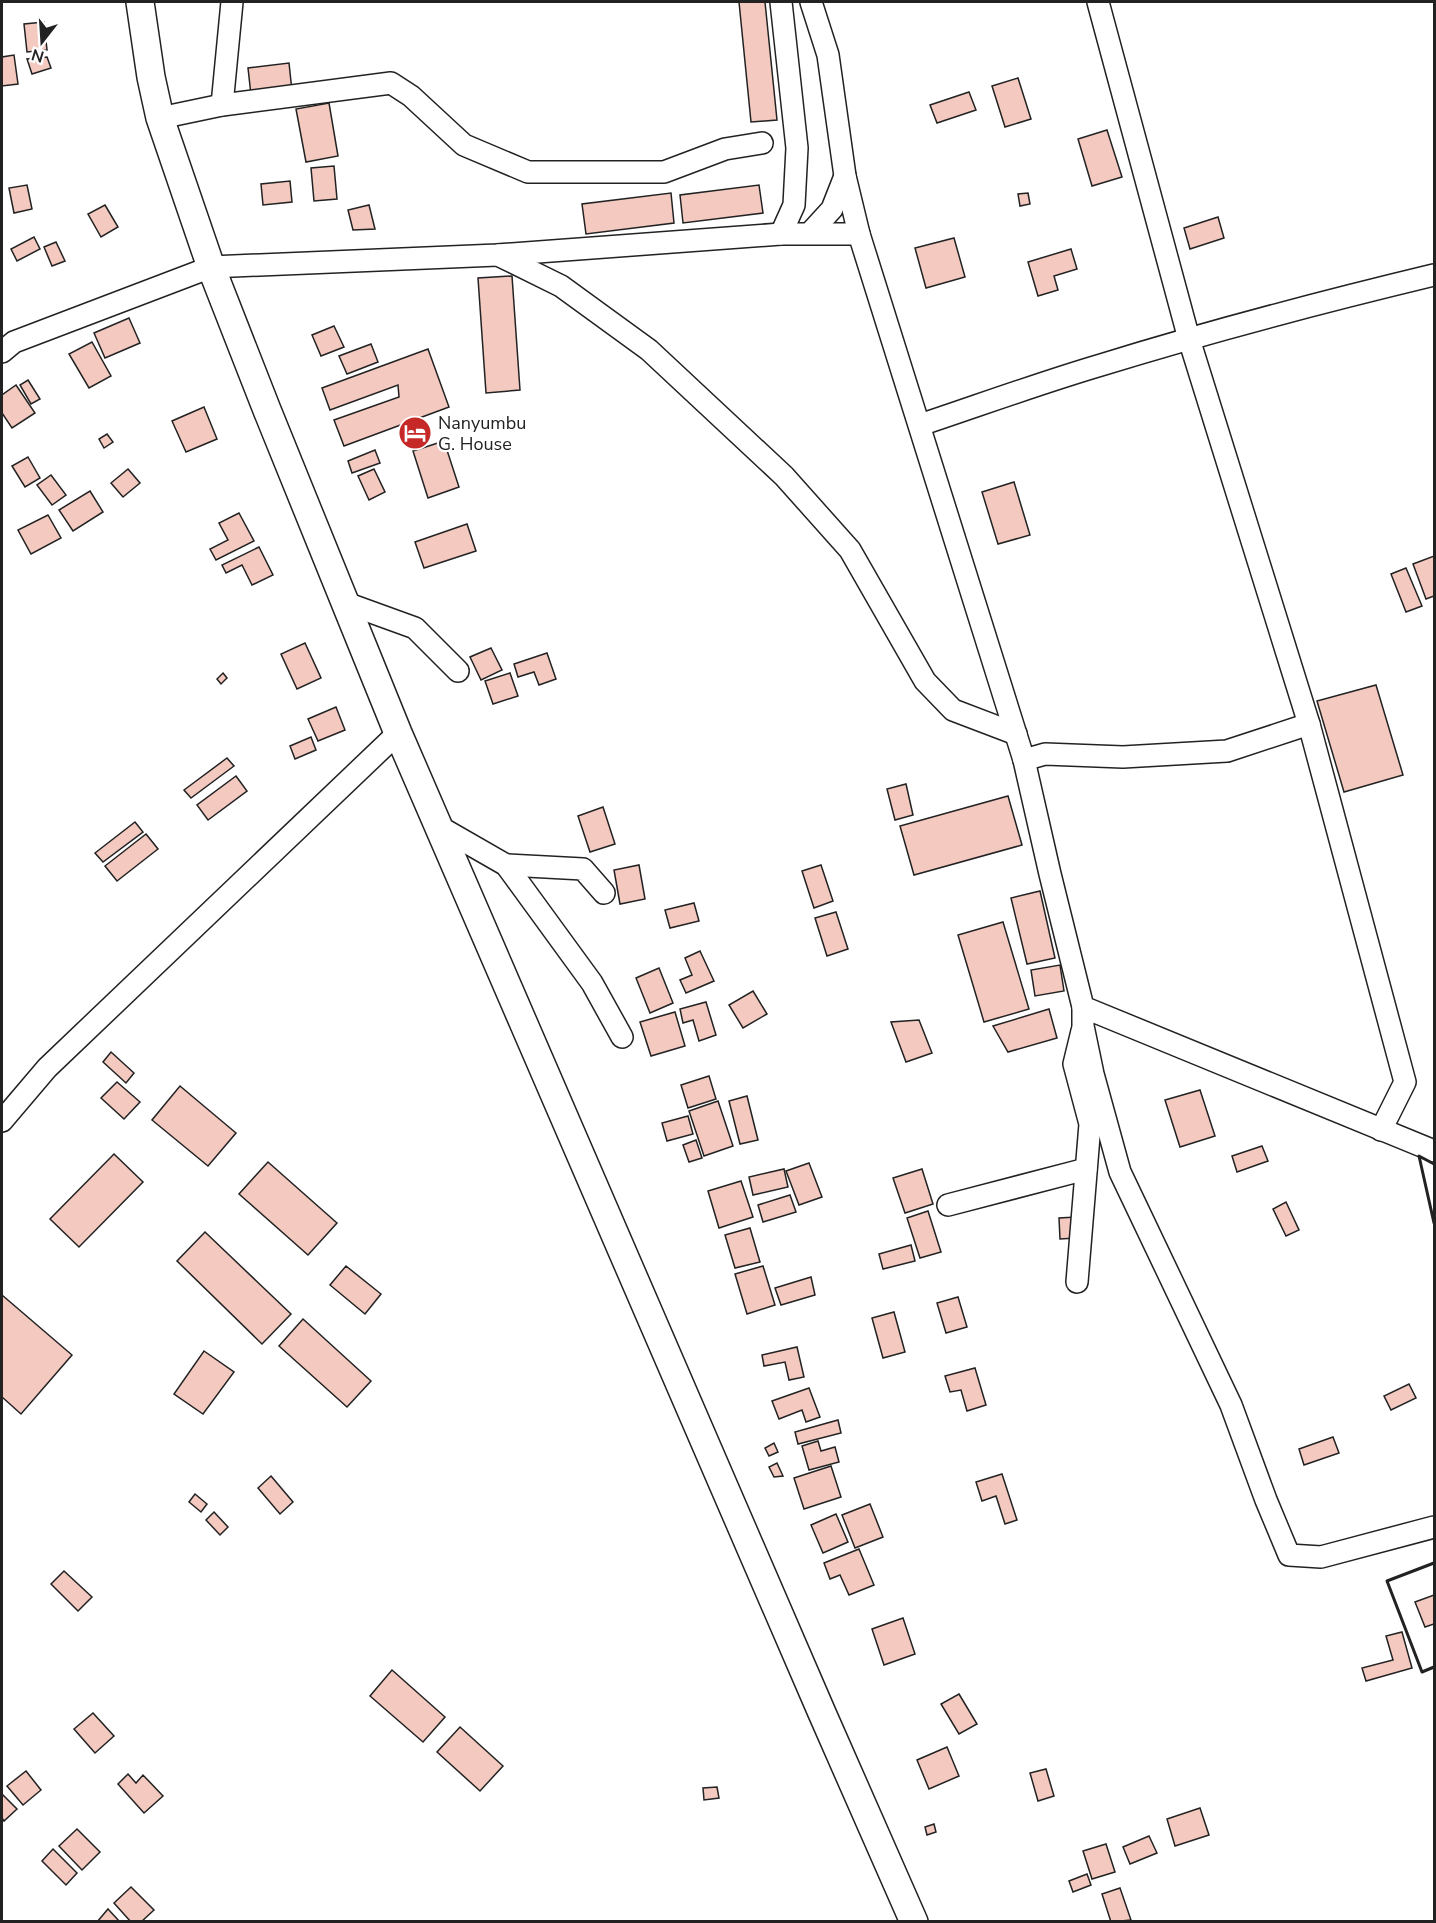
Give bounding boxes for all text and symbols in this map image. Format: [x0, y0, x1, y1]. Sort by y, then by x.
north arrow [12, 12, 72, 72]
text: N [29, 43, 47, 68]
place label: Nanyumbu G. House [438, 411, 526, 456]
hotel icon: Nanyumbu G. House [397, 415, 433, 451]

